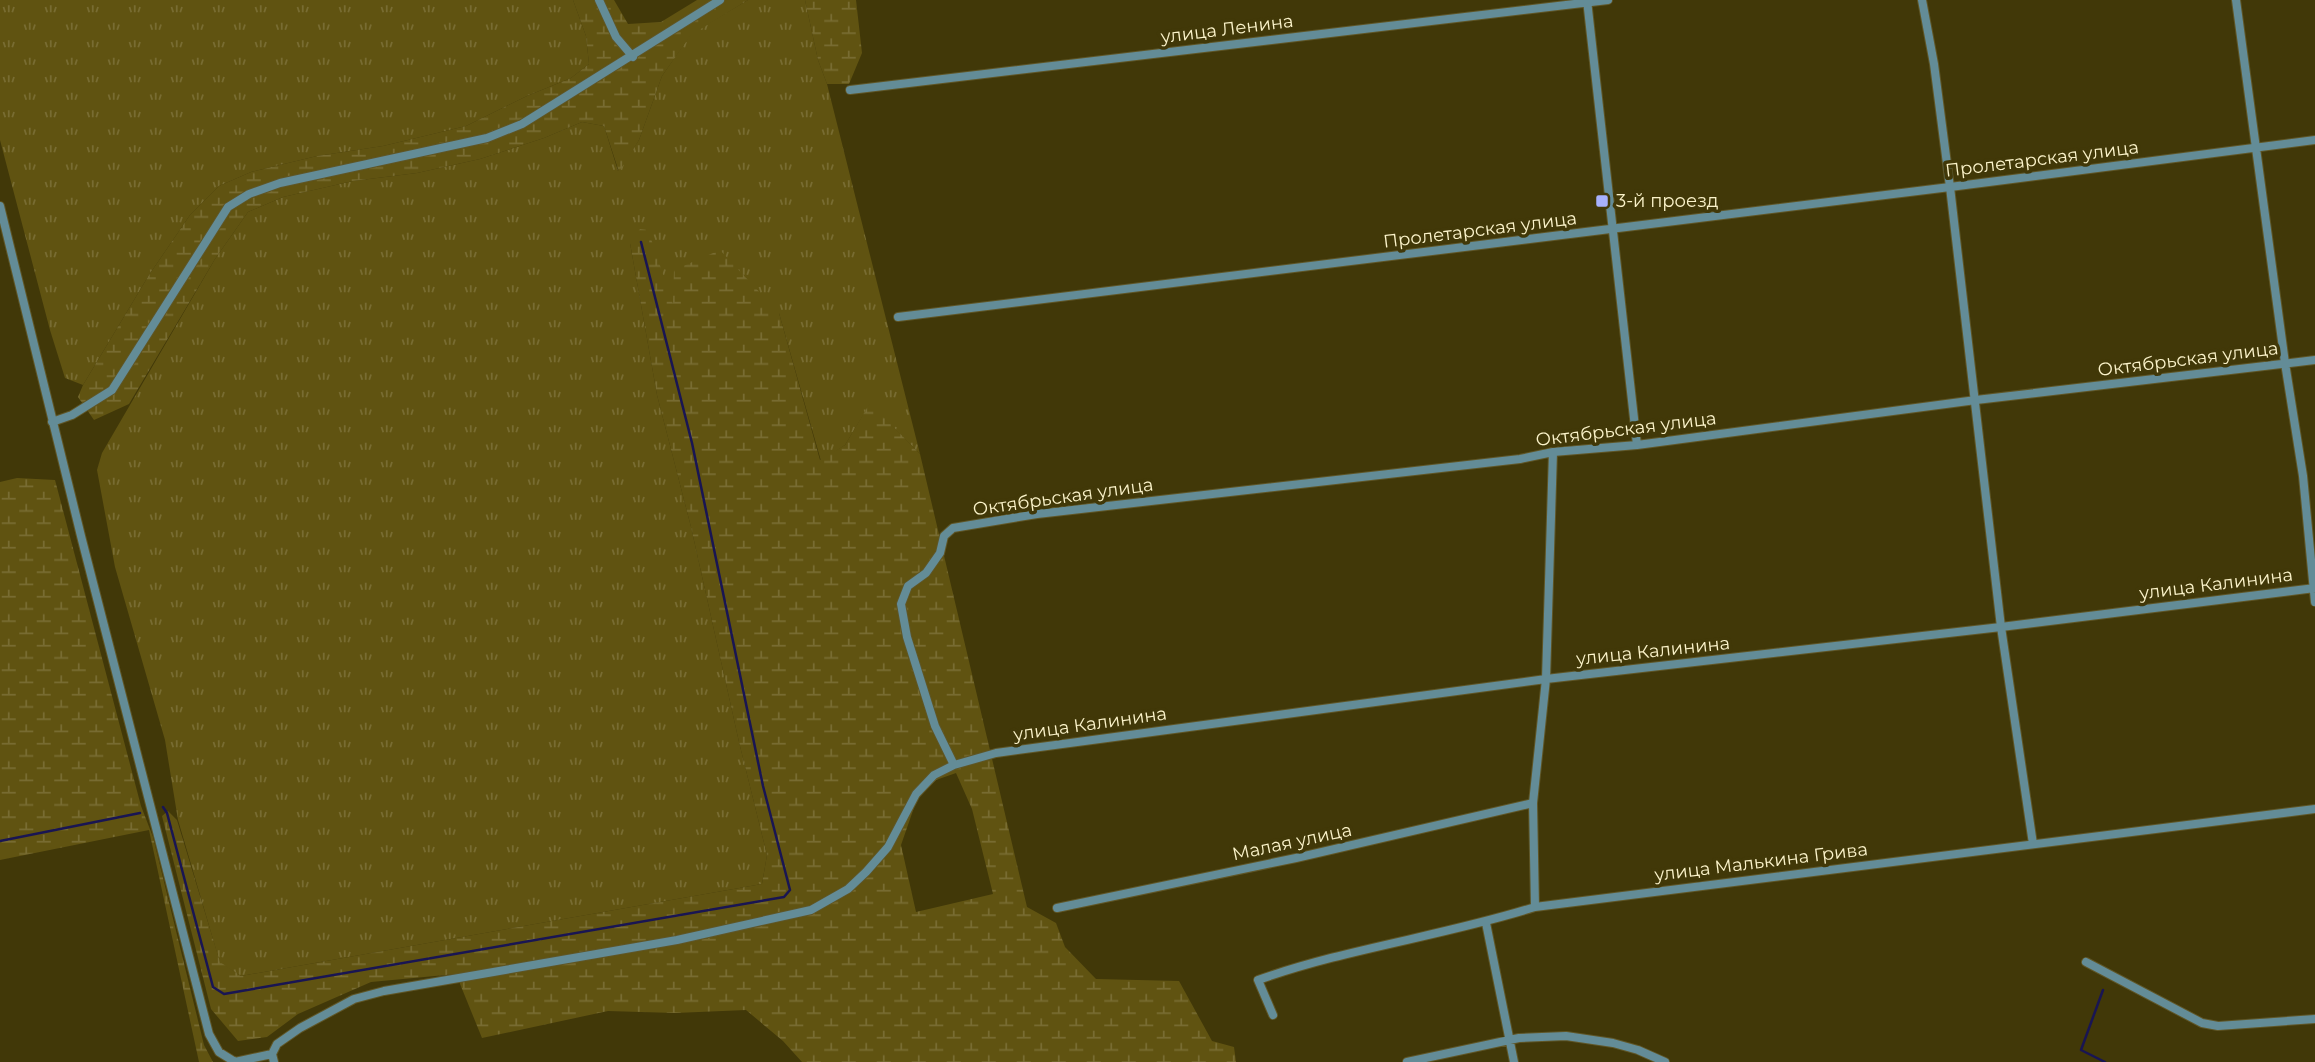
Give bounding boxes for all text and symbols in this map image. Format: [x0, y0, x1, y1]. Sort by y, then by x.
street label: улица Ленина [1158, 10, 1295, 48]
street label: Пролетарская улица [1944, 136, 2140, 182]
place label: 3-й проезд [1616, 190, 1719, 212]
marker: 3-й проезд [1594, 193, 1610, 209]
street label: Пролетарская улица [1382, 207, 1578, 253]
street label: Октябрьская улица [2096, 337, 2280, 381]
street label: Октябрьская улица [1534, 407, 1718, 451]
street label: Октябрьская улица [971, 473, 1155, 521]
street label: улица Калинина [2137, 564, 2294, 604]
street label: улица Калинина [1574, 632, 1731, 670]
street label: улица Калинина [1011, 702, 1168, 746]
street label: Малая улица [1230, 819, 1354, 865]
street label: улица Малькина Грива [1652, 838, 1869, 886]

